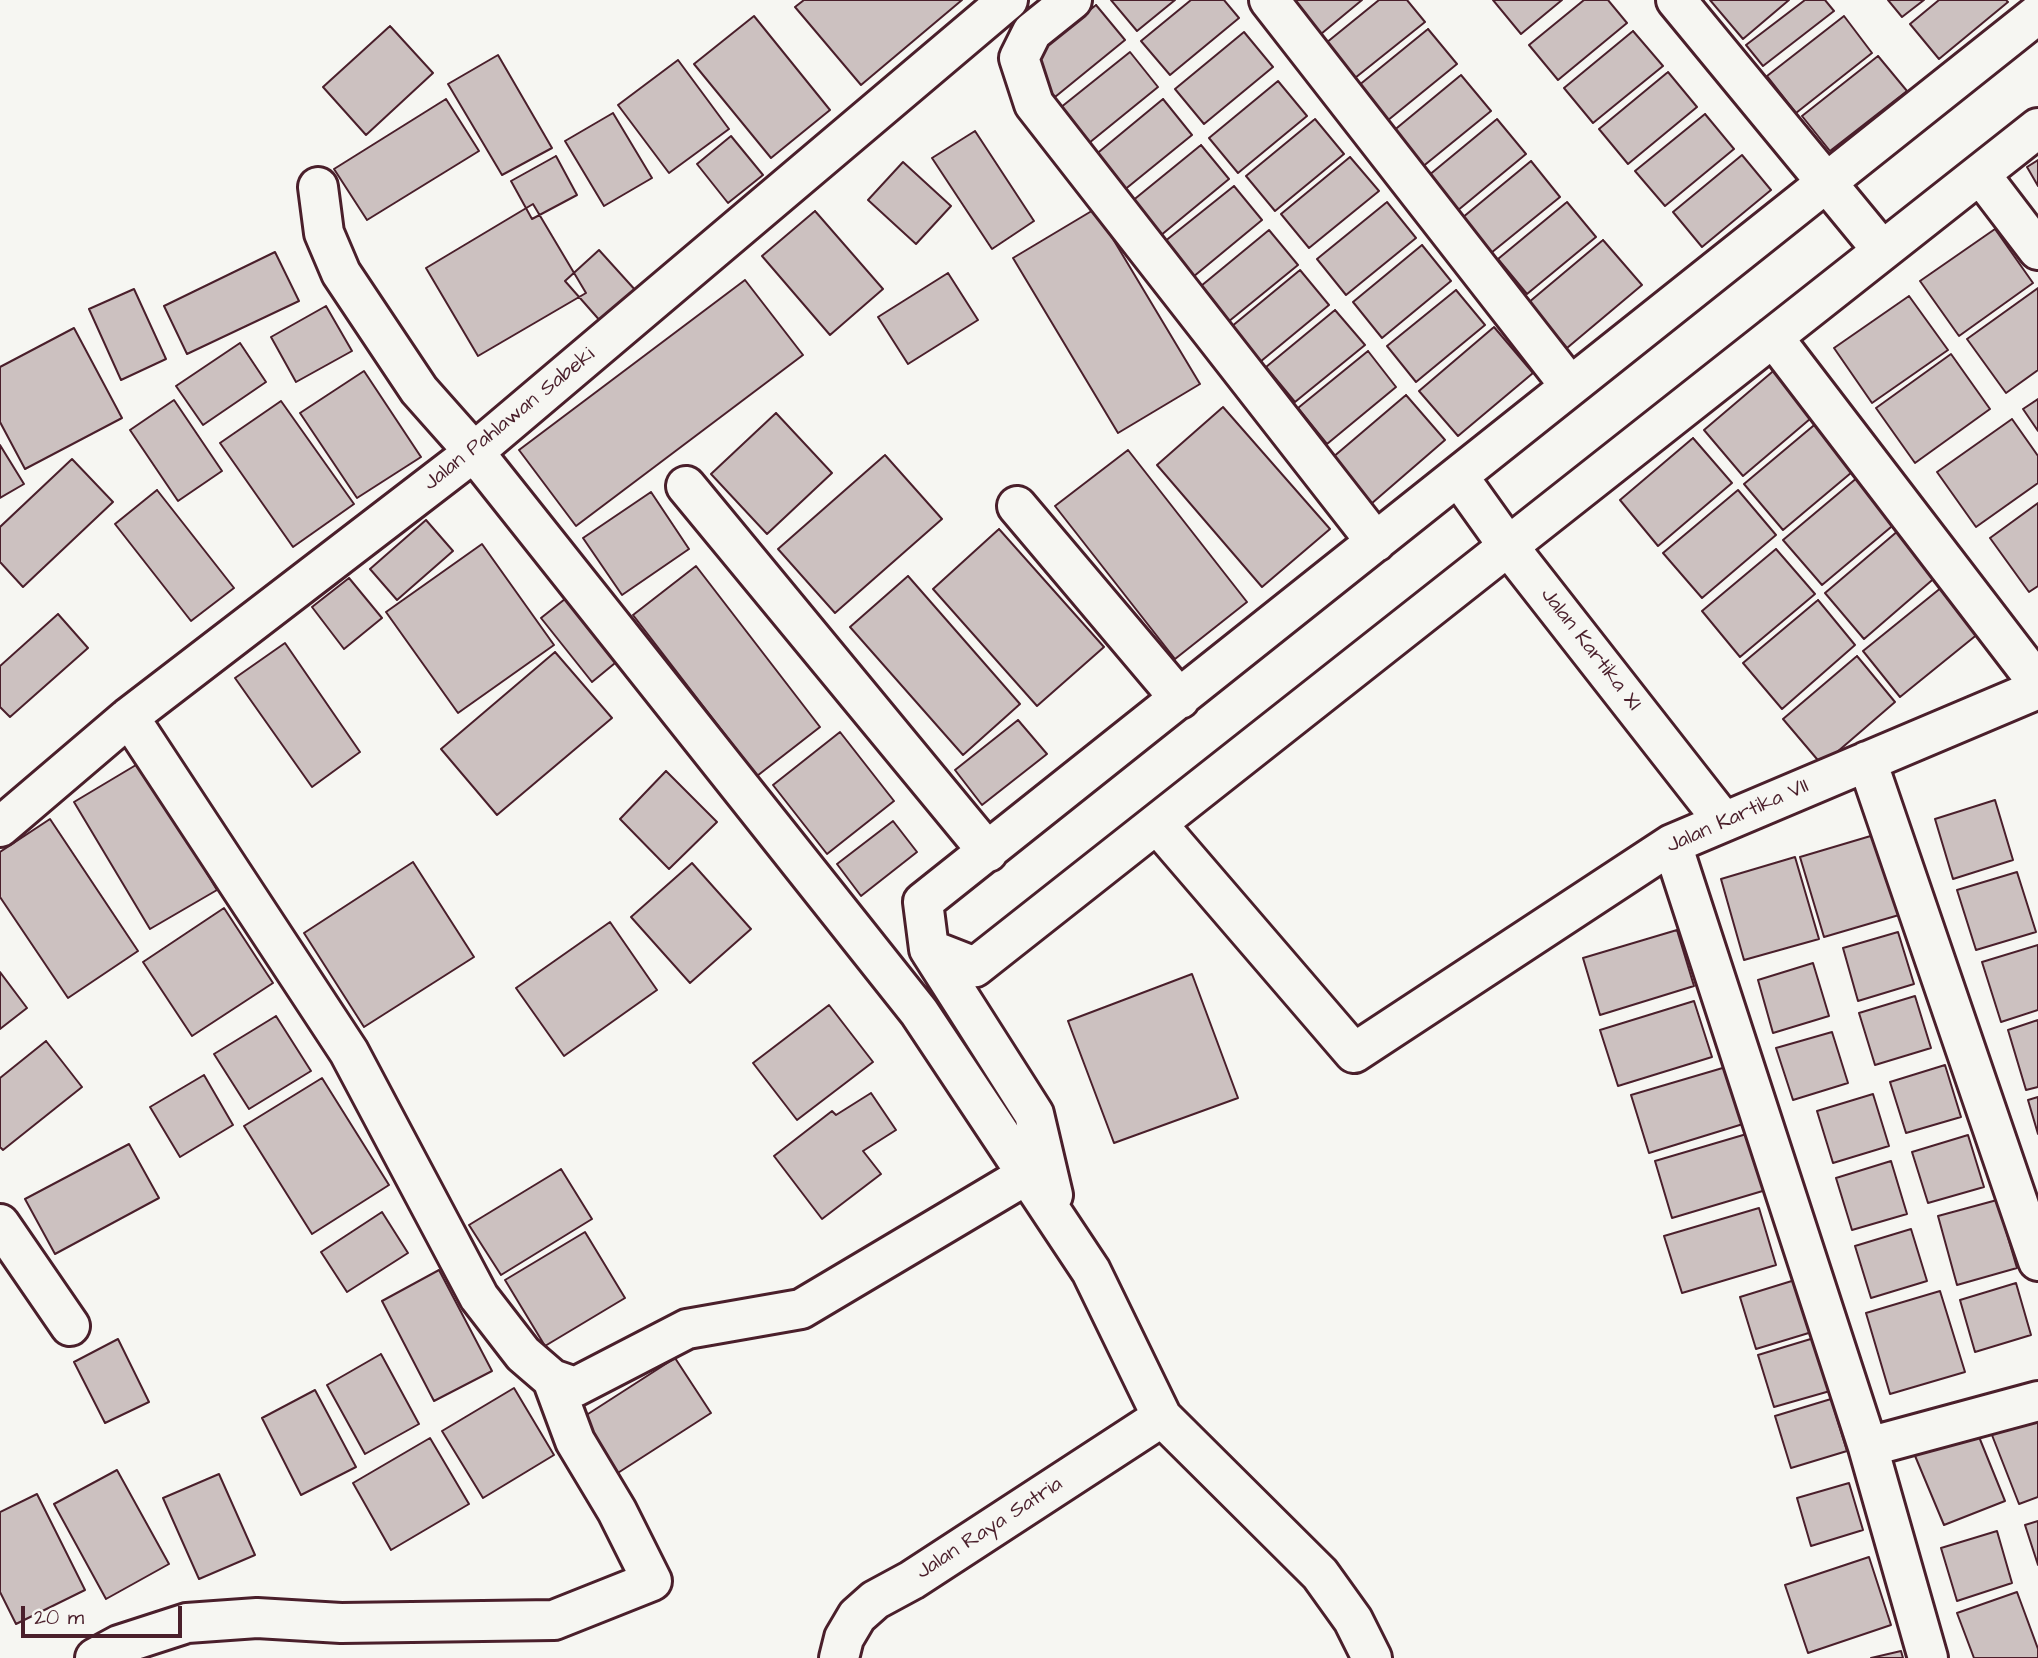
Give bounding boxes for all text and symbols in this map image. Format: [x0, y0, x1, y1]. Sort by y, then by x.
street label: Jalan Pahlawan Sabeki [419, 343, 601, 497]
street label: Jalan Kartika XI [1534, 583, 1646, 717]
street label: Jalan Kartika VII [1663, 774, 1813, 860]
street label: Jalan Raya Satria [912, 1472, 1068, 1586]
scale bar [24, 1592, 186, 1636]
text: 20 m [34, 1603, 84, 1632]

